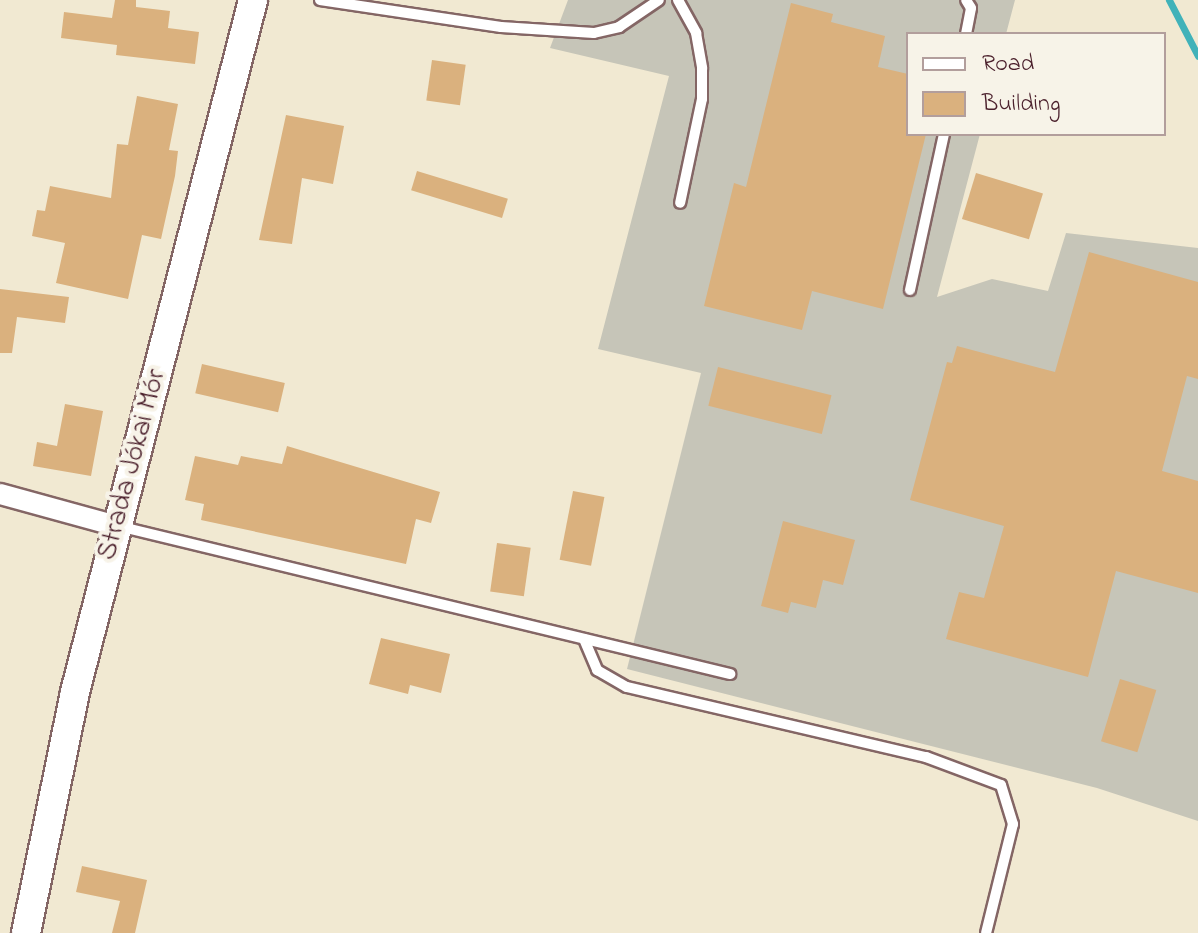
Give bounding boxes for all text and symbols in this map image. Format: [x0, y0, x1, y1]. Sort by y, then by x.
legend [906, 32, 1166, 136]
text: Road [982, 47, 1034, 82]
text: Building [982, 87, 1061, 122]
street label: Strada Jókai Mór [91, 366, 175, 564]

